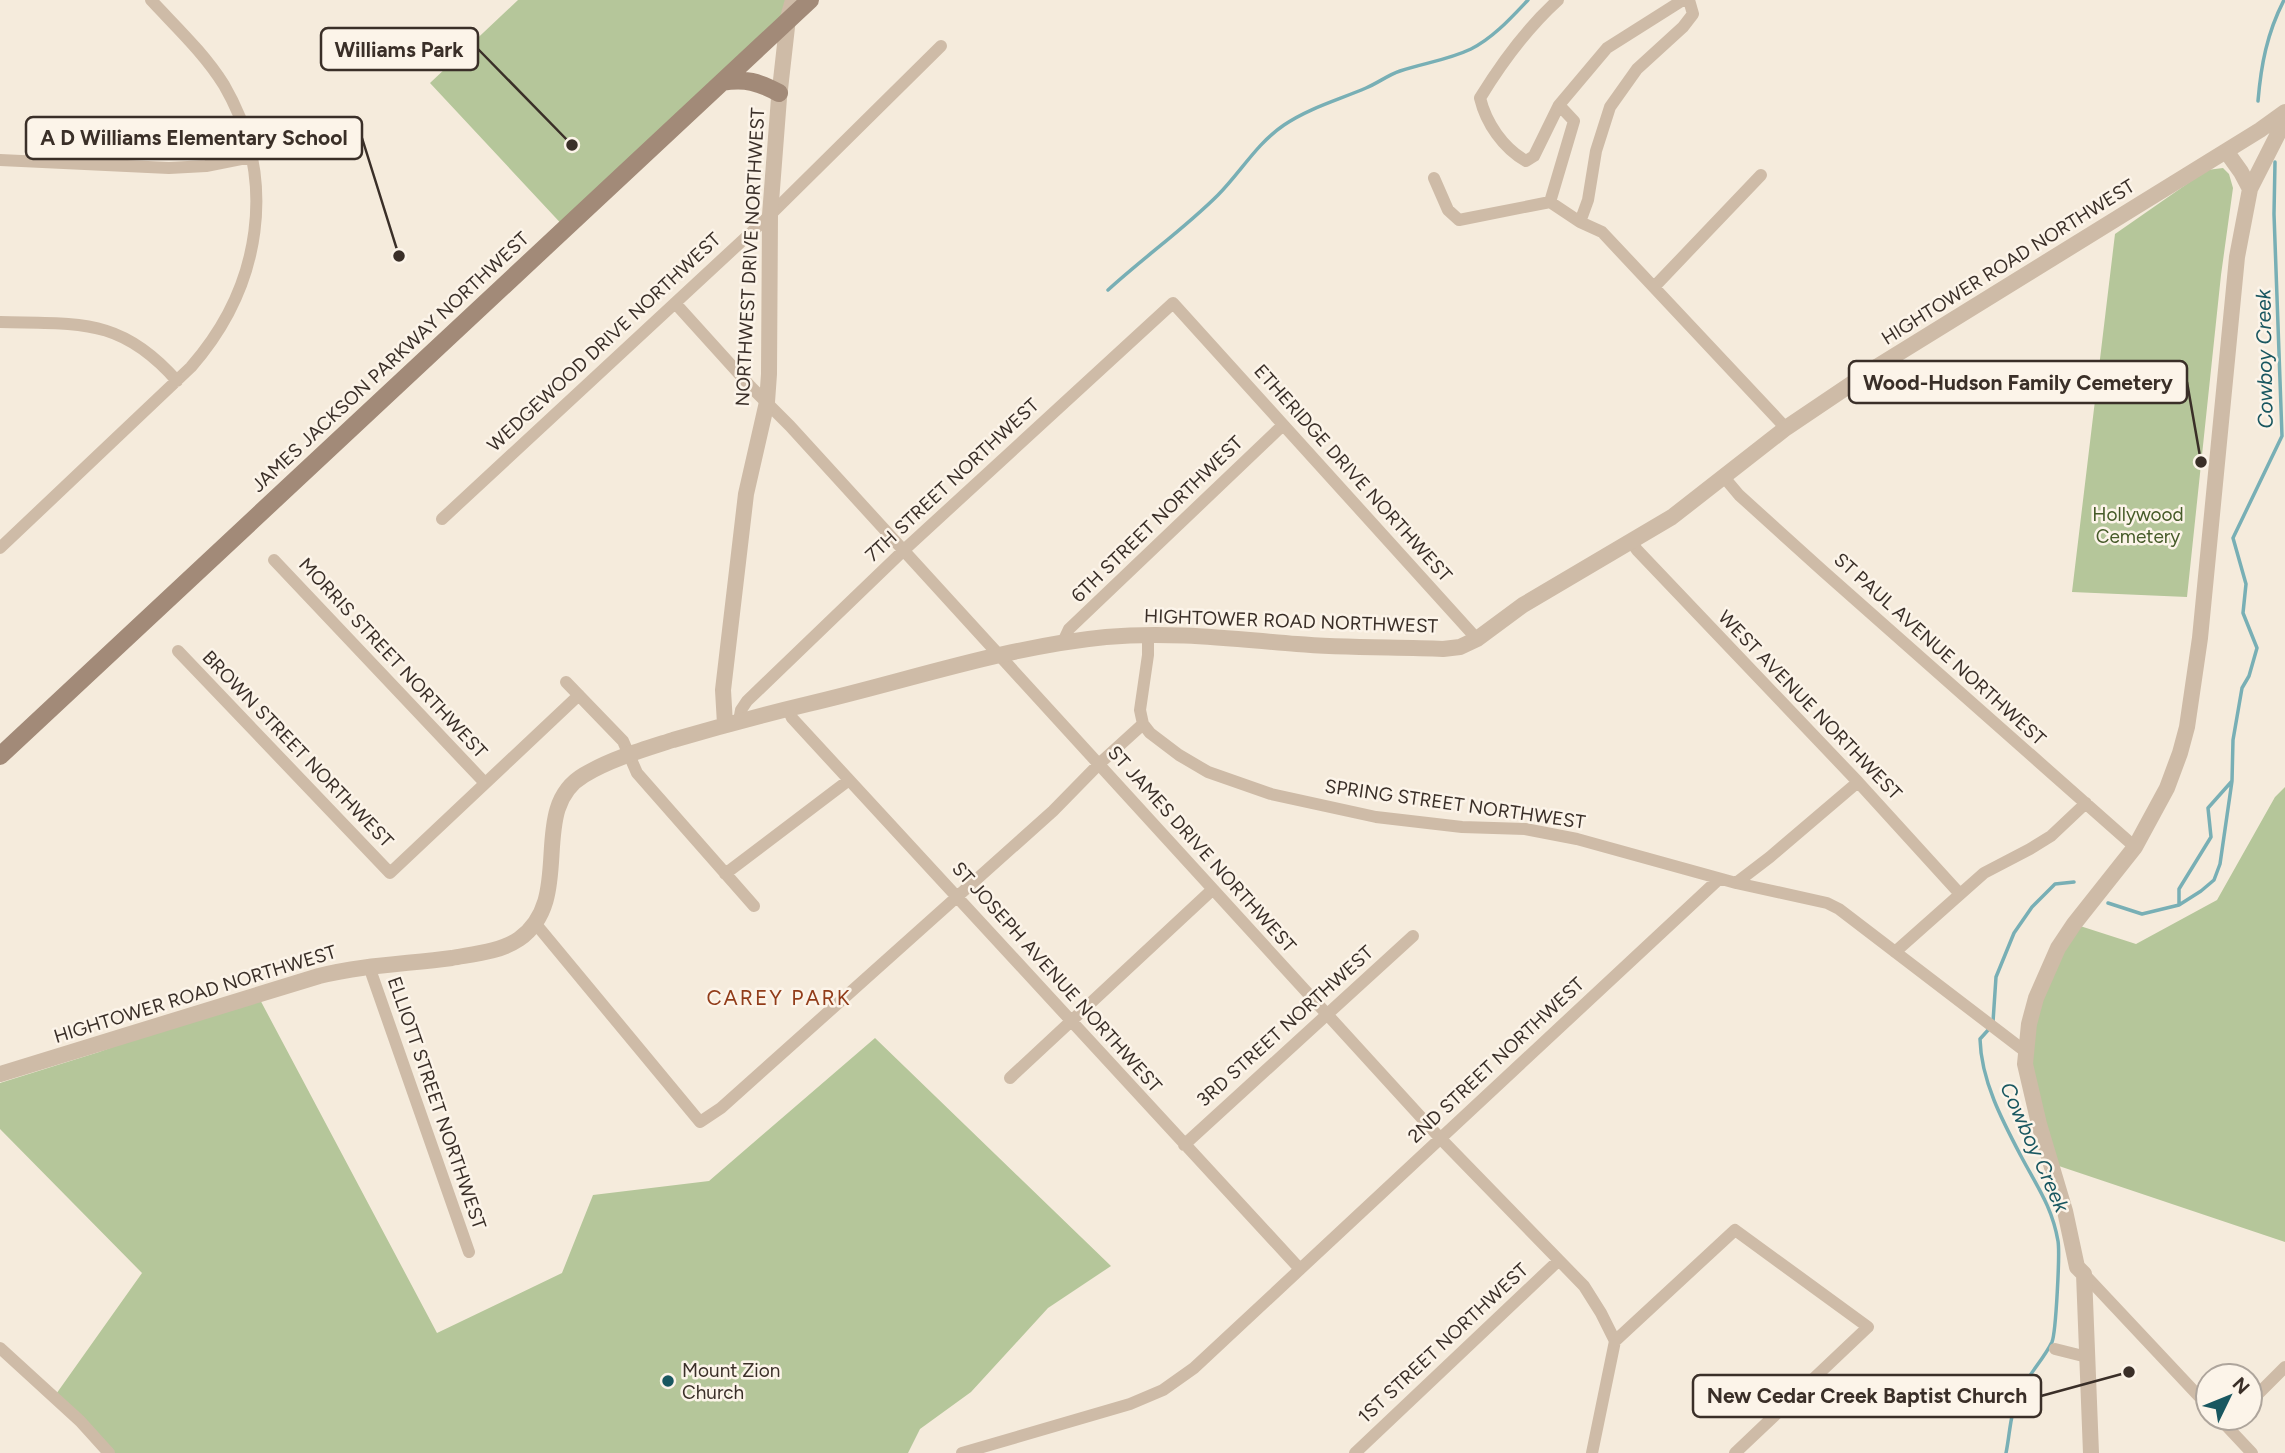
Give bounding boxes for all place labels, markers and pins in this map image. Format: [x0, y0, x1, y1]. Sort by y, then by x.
callout: Williams Park [321, 28, 478, 70]
callout: A D Williams Elementary School [26, 117, 362, 159]
callout: Wood-Hudson Family Cemetery [1849, 361, 2187, 403]
place label: Mount Zion Church [682, 1359, 780, 1404]
marker: Mount Zion Church [660, 1373, 676, 1389]
callout: New Cedar Creek Baptist Church [1693, 1375, 2041, 1417]

